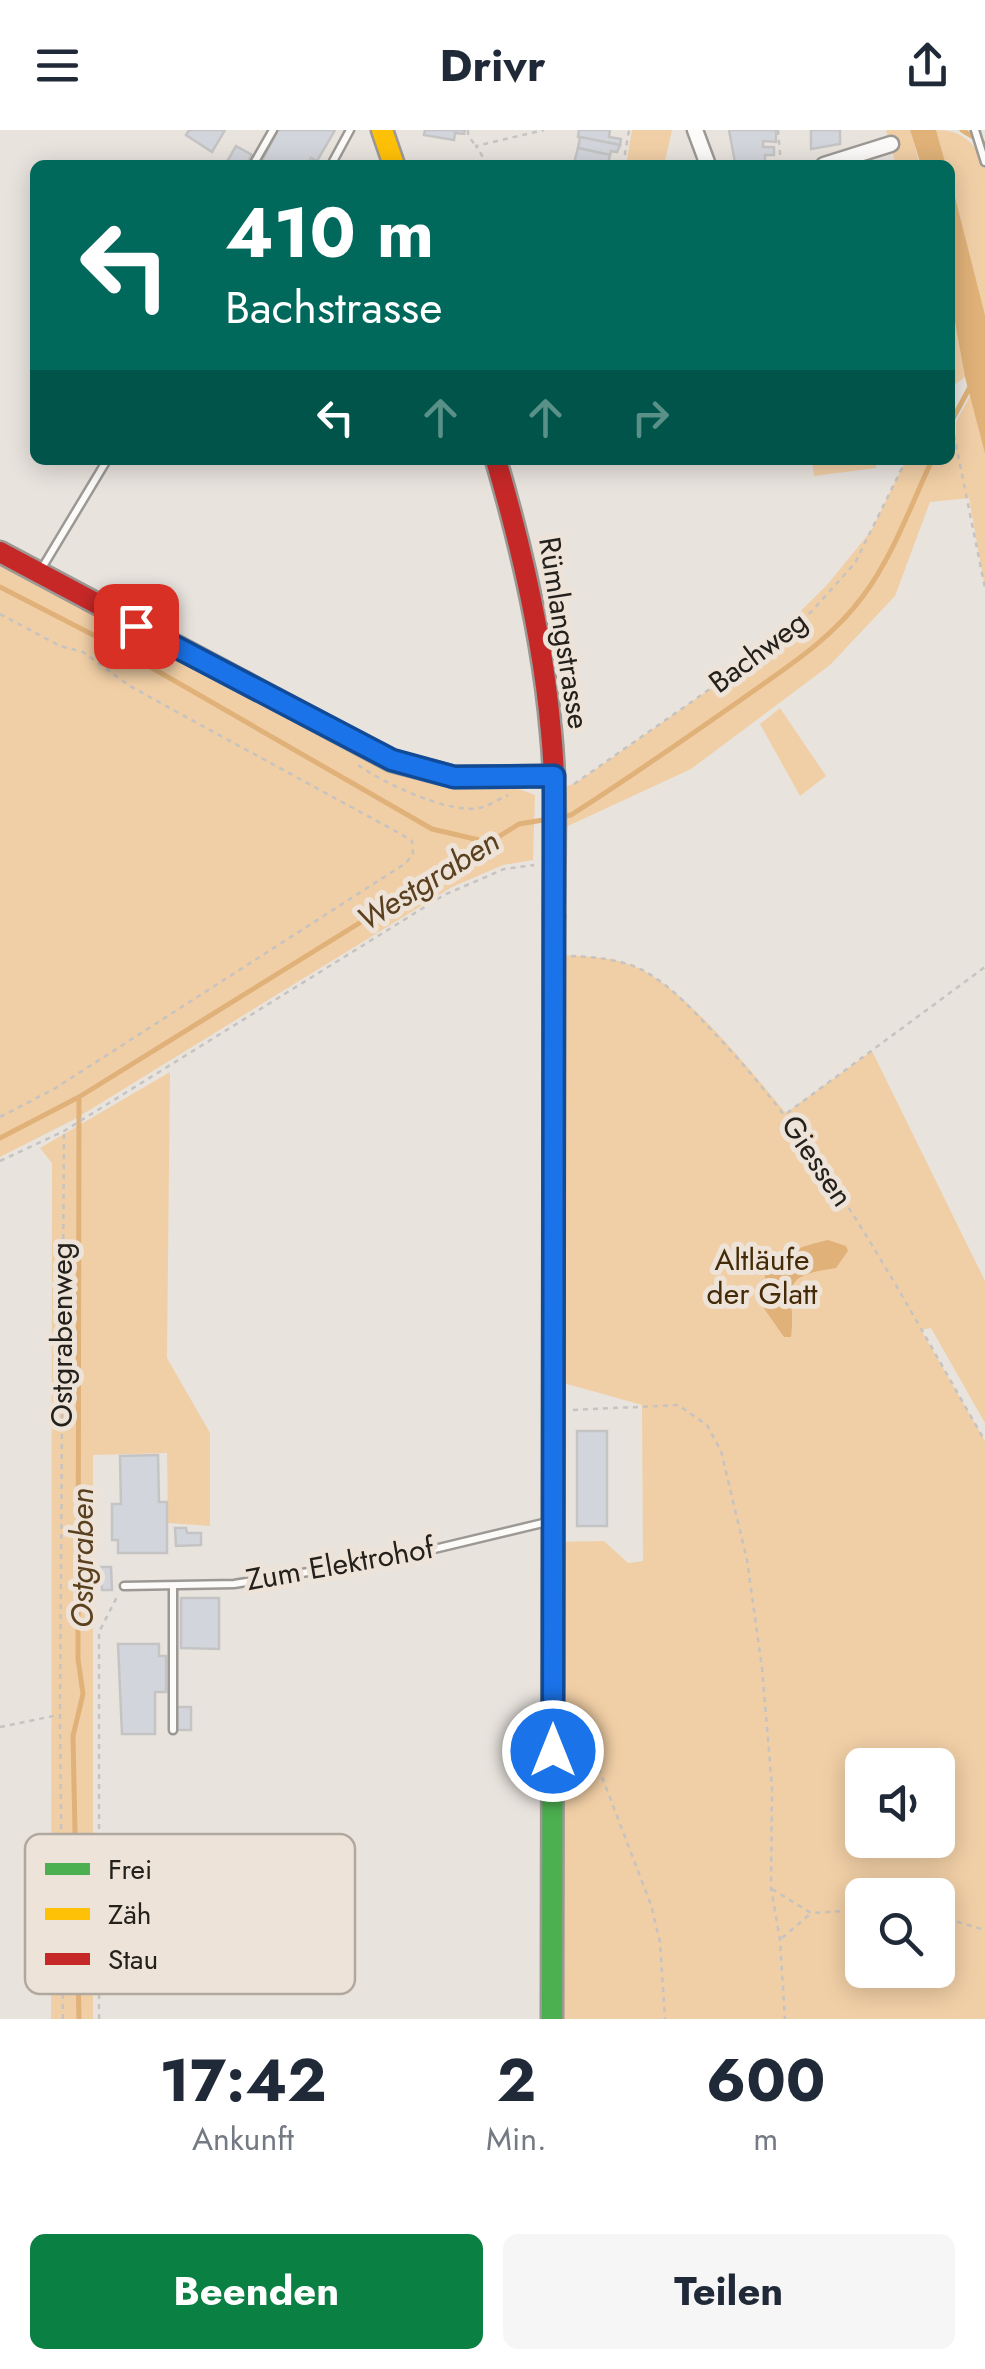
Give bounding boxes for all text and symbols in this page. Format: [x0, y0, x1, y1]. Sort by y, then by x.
text: Drivr [439, 33, 546, 98]
icon: menu [30, 38, 85, 93]
icon: share [900, 38, 955, 93]
text: 410 m [225, 182, 434, 283]
icon: left [60, 200, 190, 330]
text: Bachstrasse [225, 275, 442, 340]
icon: left [308, 390, 363, 445]
icon: ahead [413, 390, 468, 445]
icon: ahead [518, 390, 573, 445]
icon: right [623, 390, 678, 445]
street label: Rümlangstrasse [528, 534, 601, 732]
pin [94, 584, 179, 669]
icon: arrive [109, 599, 164, 654]
street label: Bachweg [699, 600, 816, 703]
water label: Westgraben [348, 818, 508, 942]
street label: Giessen [771, 1106, 864, 1215]
park label: Altläufe der Glatt [707, 1238, 818, 1315]
street label: Ostgrabenweg [40, 1242, 83, 1428]
water label: Ostgraben [59, 1488, 105, 1628]
street label: Zum Elektrohof [243, 1526, 438, 1601]
position arrow [501, 1699, 605, 1803]
map controls [845, 1748, 955, 1988]
button: sound [845, 1748, 955, 1858]
legend [25, 1834, 355, 1994]
text: Frei [108, 1849, 152, 1890]
button: search [845, 1878, 955, 1988]
text: Zäh [108, 1894, 152, 1935]
text: Stau [108, 1939, 158, 1980]
text: 17:42 [159, 2037, 327, 2124]
text: 2 [497, 2037, 536, 2124]
text: 600 [706, 2037, 826, 2124]
text: Ankunft [192, 2116, 294, 2162]
text: Min. [486, 2116, 547, 2162]
text: m [753, 2116, 778, 2162]
button: Beenden [30, 2234, 483, 2349]
button: Teilen [503, 2234, 955, 2349]

